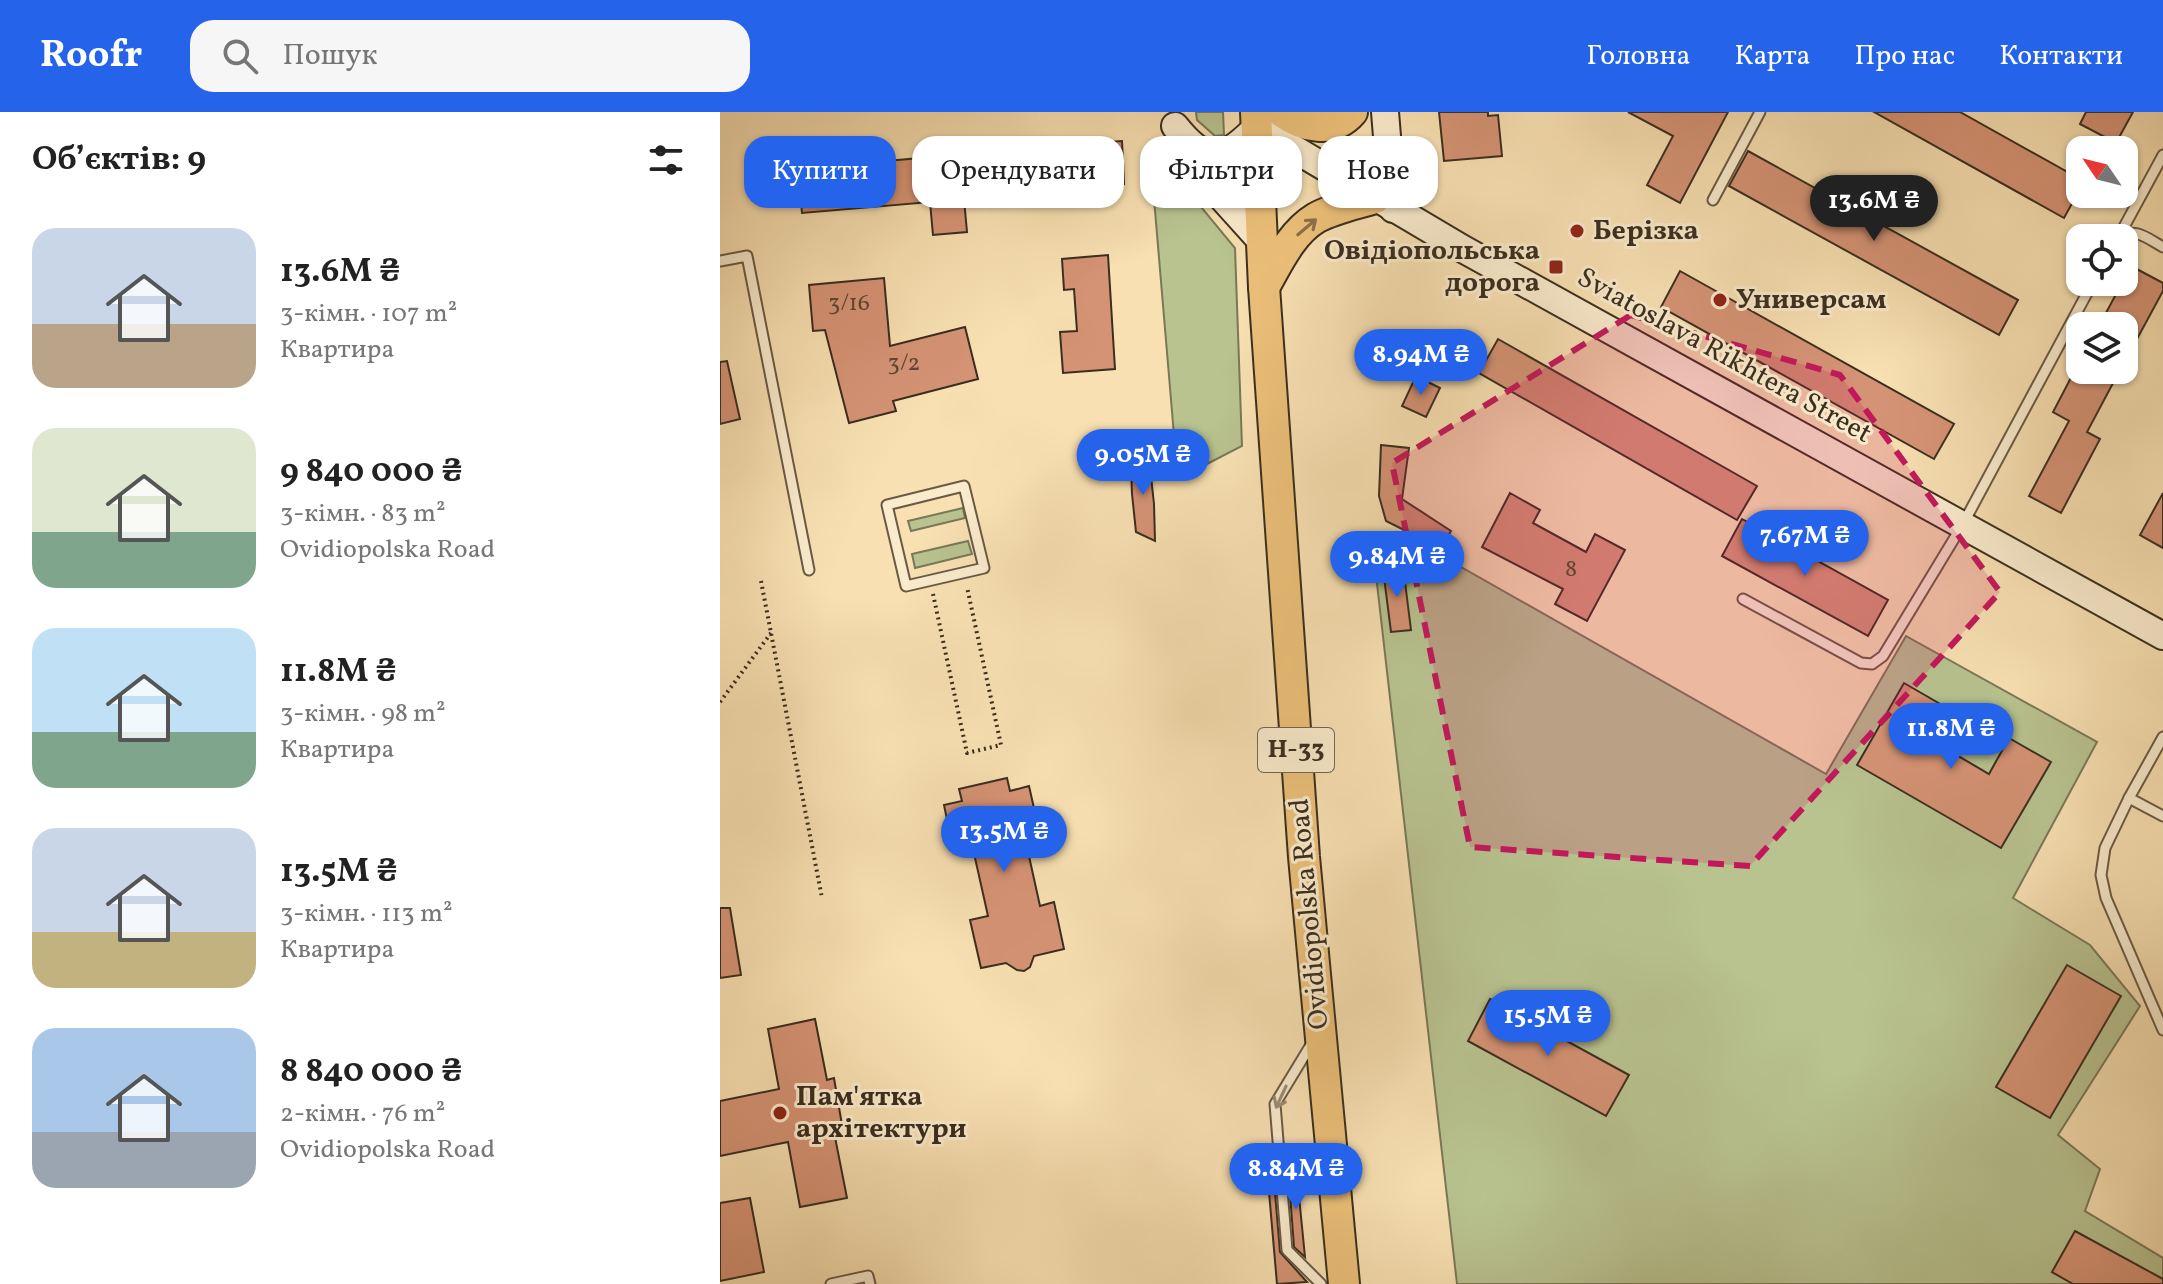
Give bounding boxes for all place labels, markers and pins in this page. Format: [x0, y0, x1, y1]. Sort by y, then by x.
pin: 13.6M ₴ [1800, 175, 1948, 243]
place label: Берізка [1593, 212, 1699, 251]
marker: Берізка [1568, 222, 1586, 240]
place label: Овідіопольська дорога [1324, 232, 1540, 303]
marker: Овідіопольська дорога [1547, 258, 1565, 276]
place label: Универсам [1736, 281, 1887, 320]
marker: Универсам [1711, 291, 1729, 309]
pin: 8.94M ₴ [1347, 329, 1495, 397]
pin: 9.05M ₴ [1069, 429, 1217, 497]
pin: 7.67M ₴ [1731, 510, 1879, 578]
pin: 9.84M ₴ [1323, 531, 1471, 599]
pin: 11.8M ₴ [1877, 703, 2025, 771]
pin: 13.5M ₴ [930, 806, 1078, 874]
pin: 15.5M ₴ [1474, 990, 1622, 1058]
place label: Пам'ятка архітектури [796, 1078, 966, 1149]
marker: Пам'ятка архітектури [771, 1104, 789, 1122]
pin: 8.84M ₴ [1222, 1143, 1370, 1211]

